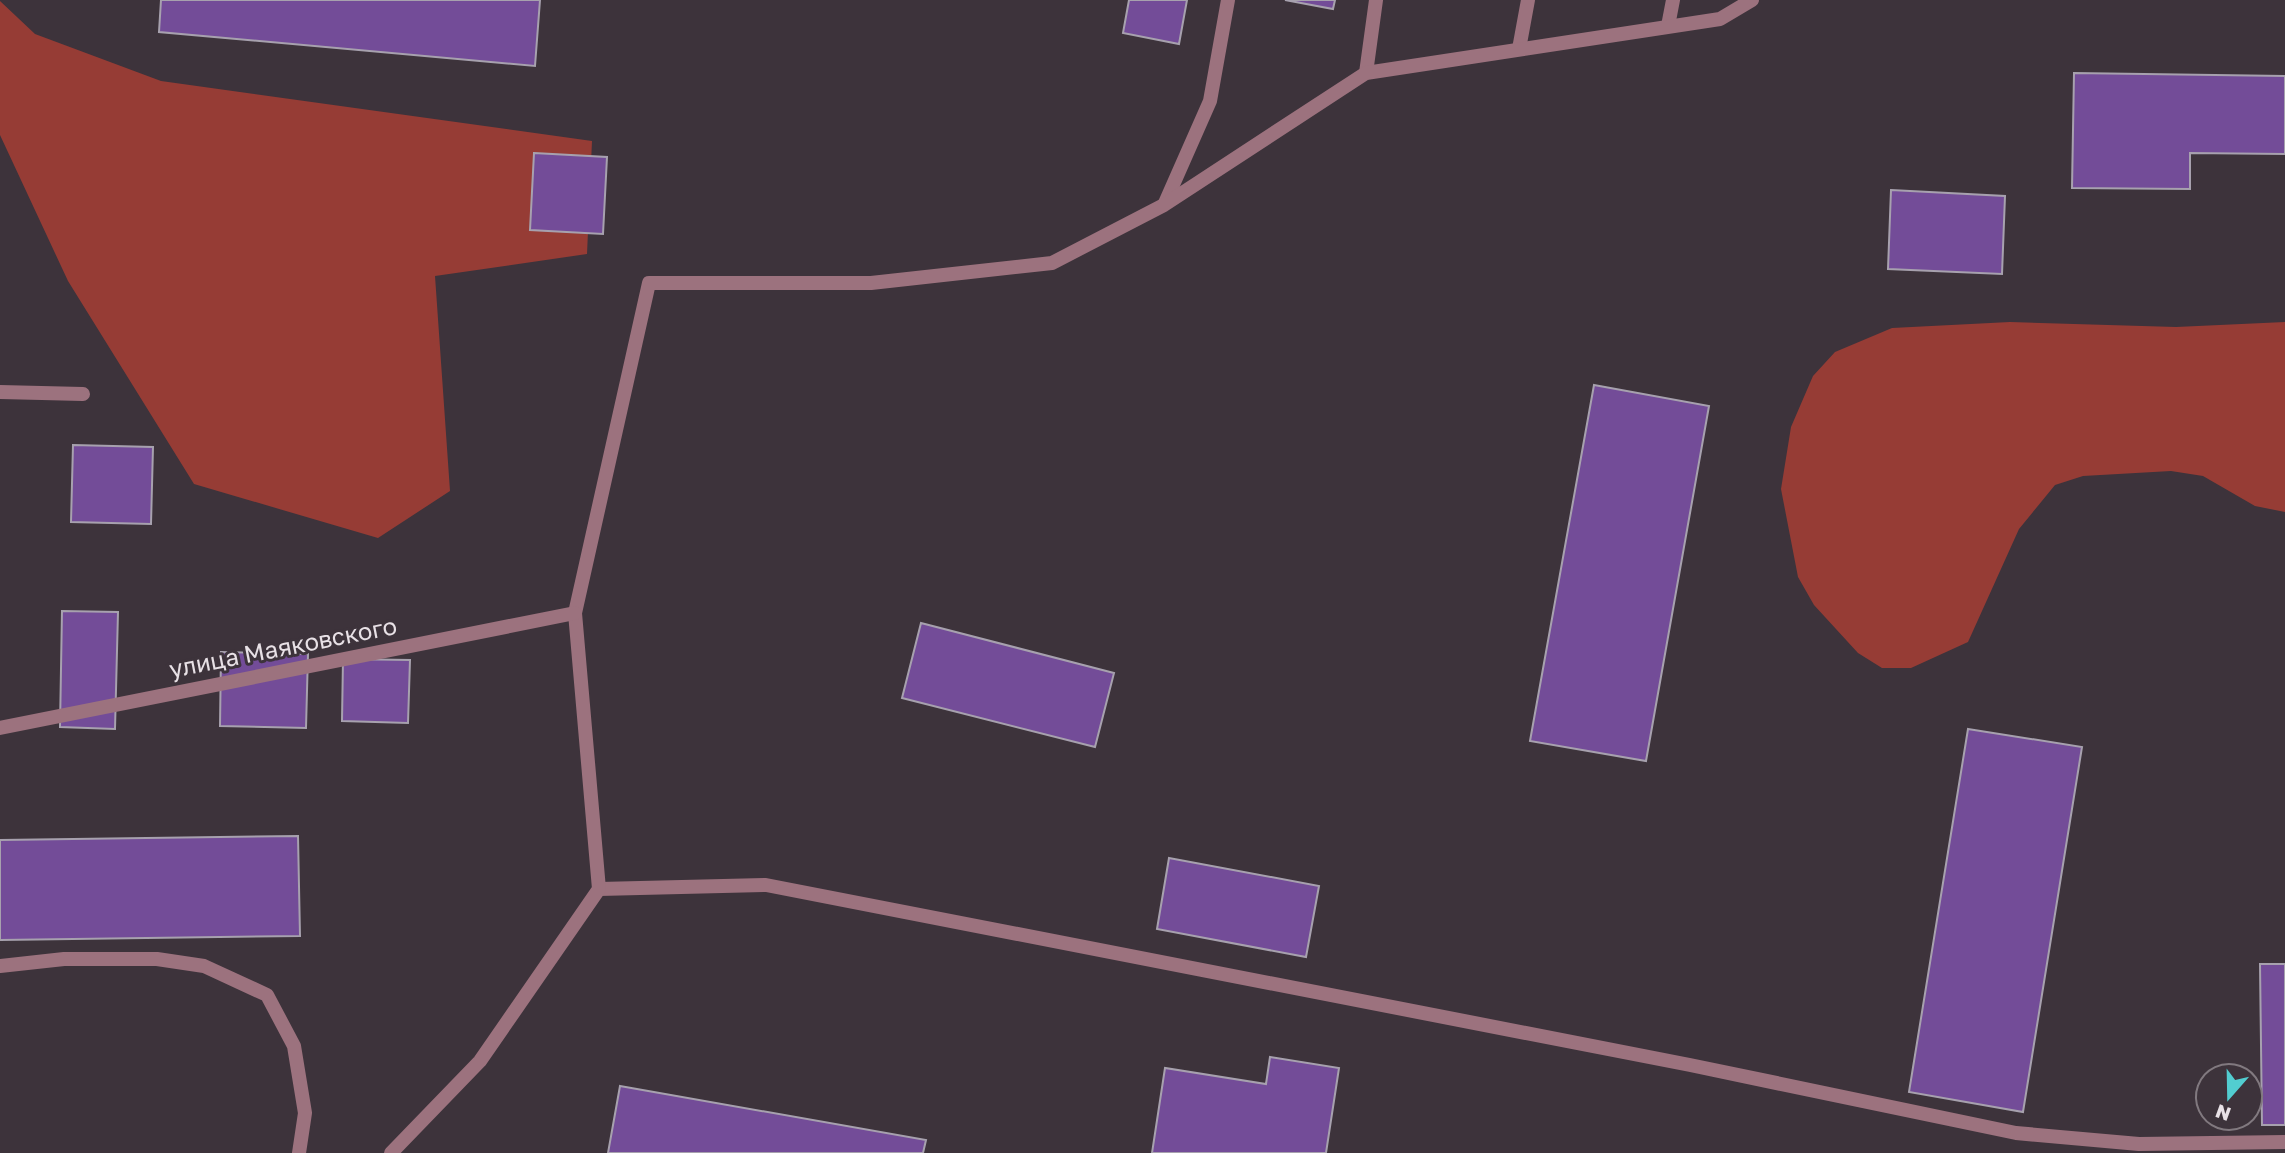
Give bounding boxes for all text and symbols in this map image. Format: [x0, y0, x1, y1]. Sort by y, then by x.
street label: улица Маяковского [166, 610, 399, 683]
north arrow [2194, 1062, 2264, 1132]
text: N [2212, 1100, 2234, 1127]

